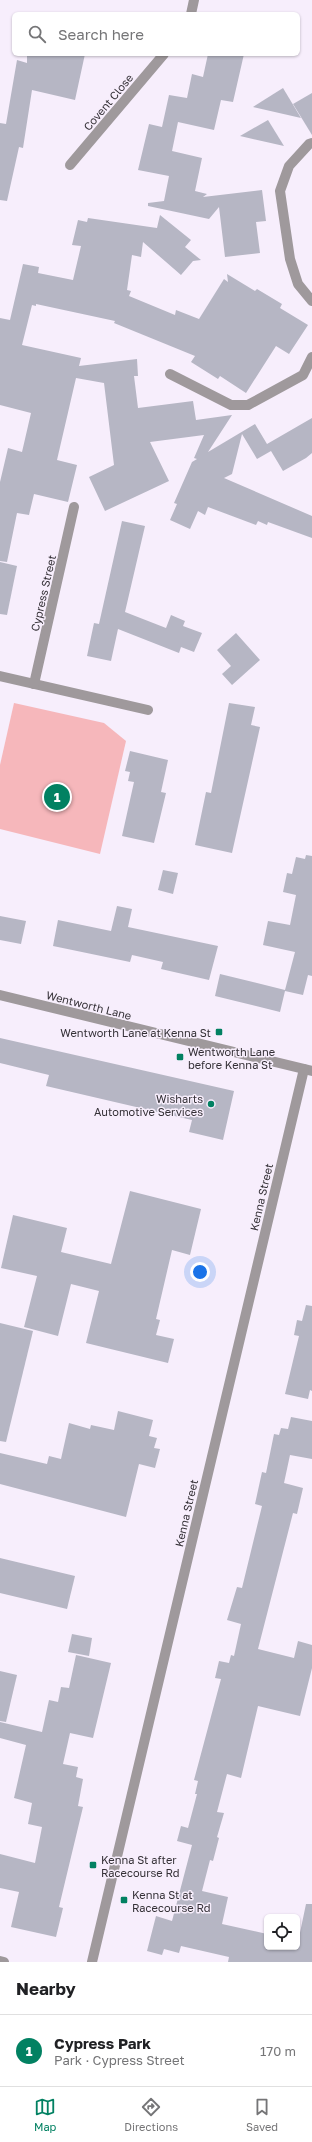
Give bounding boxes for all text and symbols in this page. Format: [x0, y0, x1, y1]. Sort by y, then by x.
search box [12, 12, 300, 56]
icon: search [26, 23, 48, 45]
text: Search here [58, 25, 144, 43]
street label: Covent Close [81, 71, 135, 133]
street label: Cypress Street [28, 554, 58, 632]
pin: 1 [44, 782, 70, 812]
street label: Wentworth Lane [45, 988, 133, 1022]
place label: Wentworth Lane at Kenna St [60, 1026, 211, 1039]
marker: Wentworth Lane at Kenna St [214, 1027, 224, 1037]
place label: Wentworth Lane before Kenna St [188, 1045, 275, 1071]
marker: Wentworth Lane before Kenna St [175, 1052, 185, 1062]
place label: Wisharts Automotive Services [94, 1092, 203, 1118]
marker: Wisharts Automotive Services [206, 1099, 216, 1109]
street label: Kenna Street [247, 1162, 275, 1232]
your location [190, 1262, 210, 1282]
street label: Kenna Street [172, 1478, 200, 1548]
place label: Kenna St after Racecourse Rd [101, 1853, 180, 1879]
marker: Kenna St after Racecourse Rd [88, 1860, 98, 1870]
place label: Kenna St at Racecourse Rd [132, 1888, 211, 1914]
marker: Kenna St at Racecourse Rd [119, 1895, 129, 1905]
map controls [264, 1914, 300, 1950]
button: locate [264, 1914, 300, 1950]
text: Nearby [16, 1978, 76, 1999]
text: Cypress Park [54, 2034, 151, 2052]
text: 1 [26, 2043, 32, 2059]
text: 170 m [260, 2043, 296, 2059]
text: Park · Cypress Street [54, 2052, 185, 2068]
tab: Map [34, 2096, 56, 2133]
tab: Directions [124, 2096, 178, 2133]
tab: Saved [246, 2096, 278, 2133]

